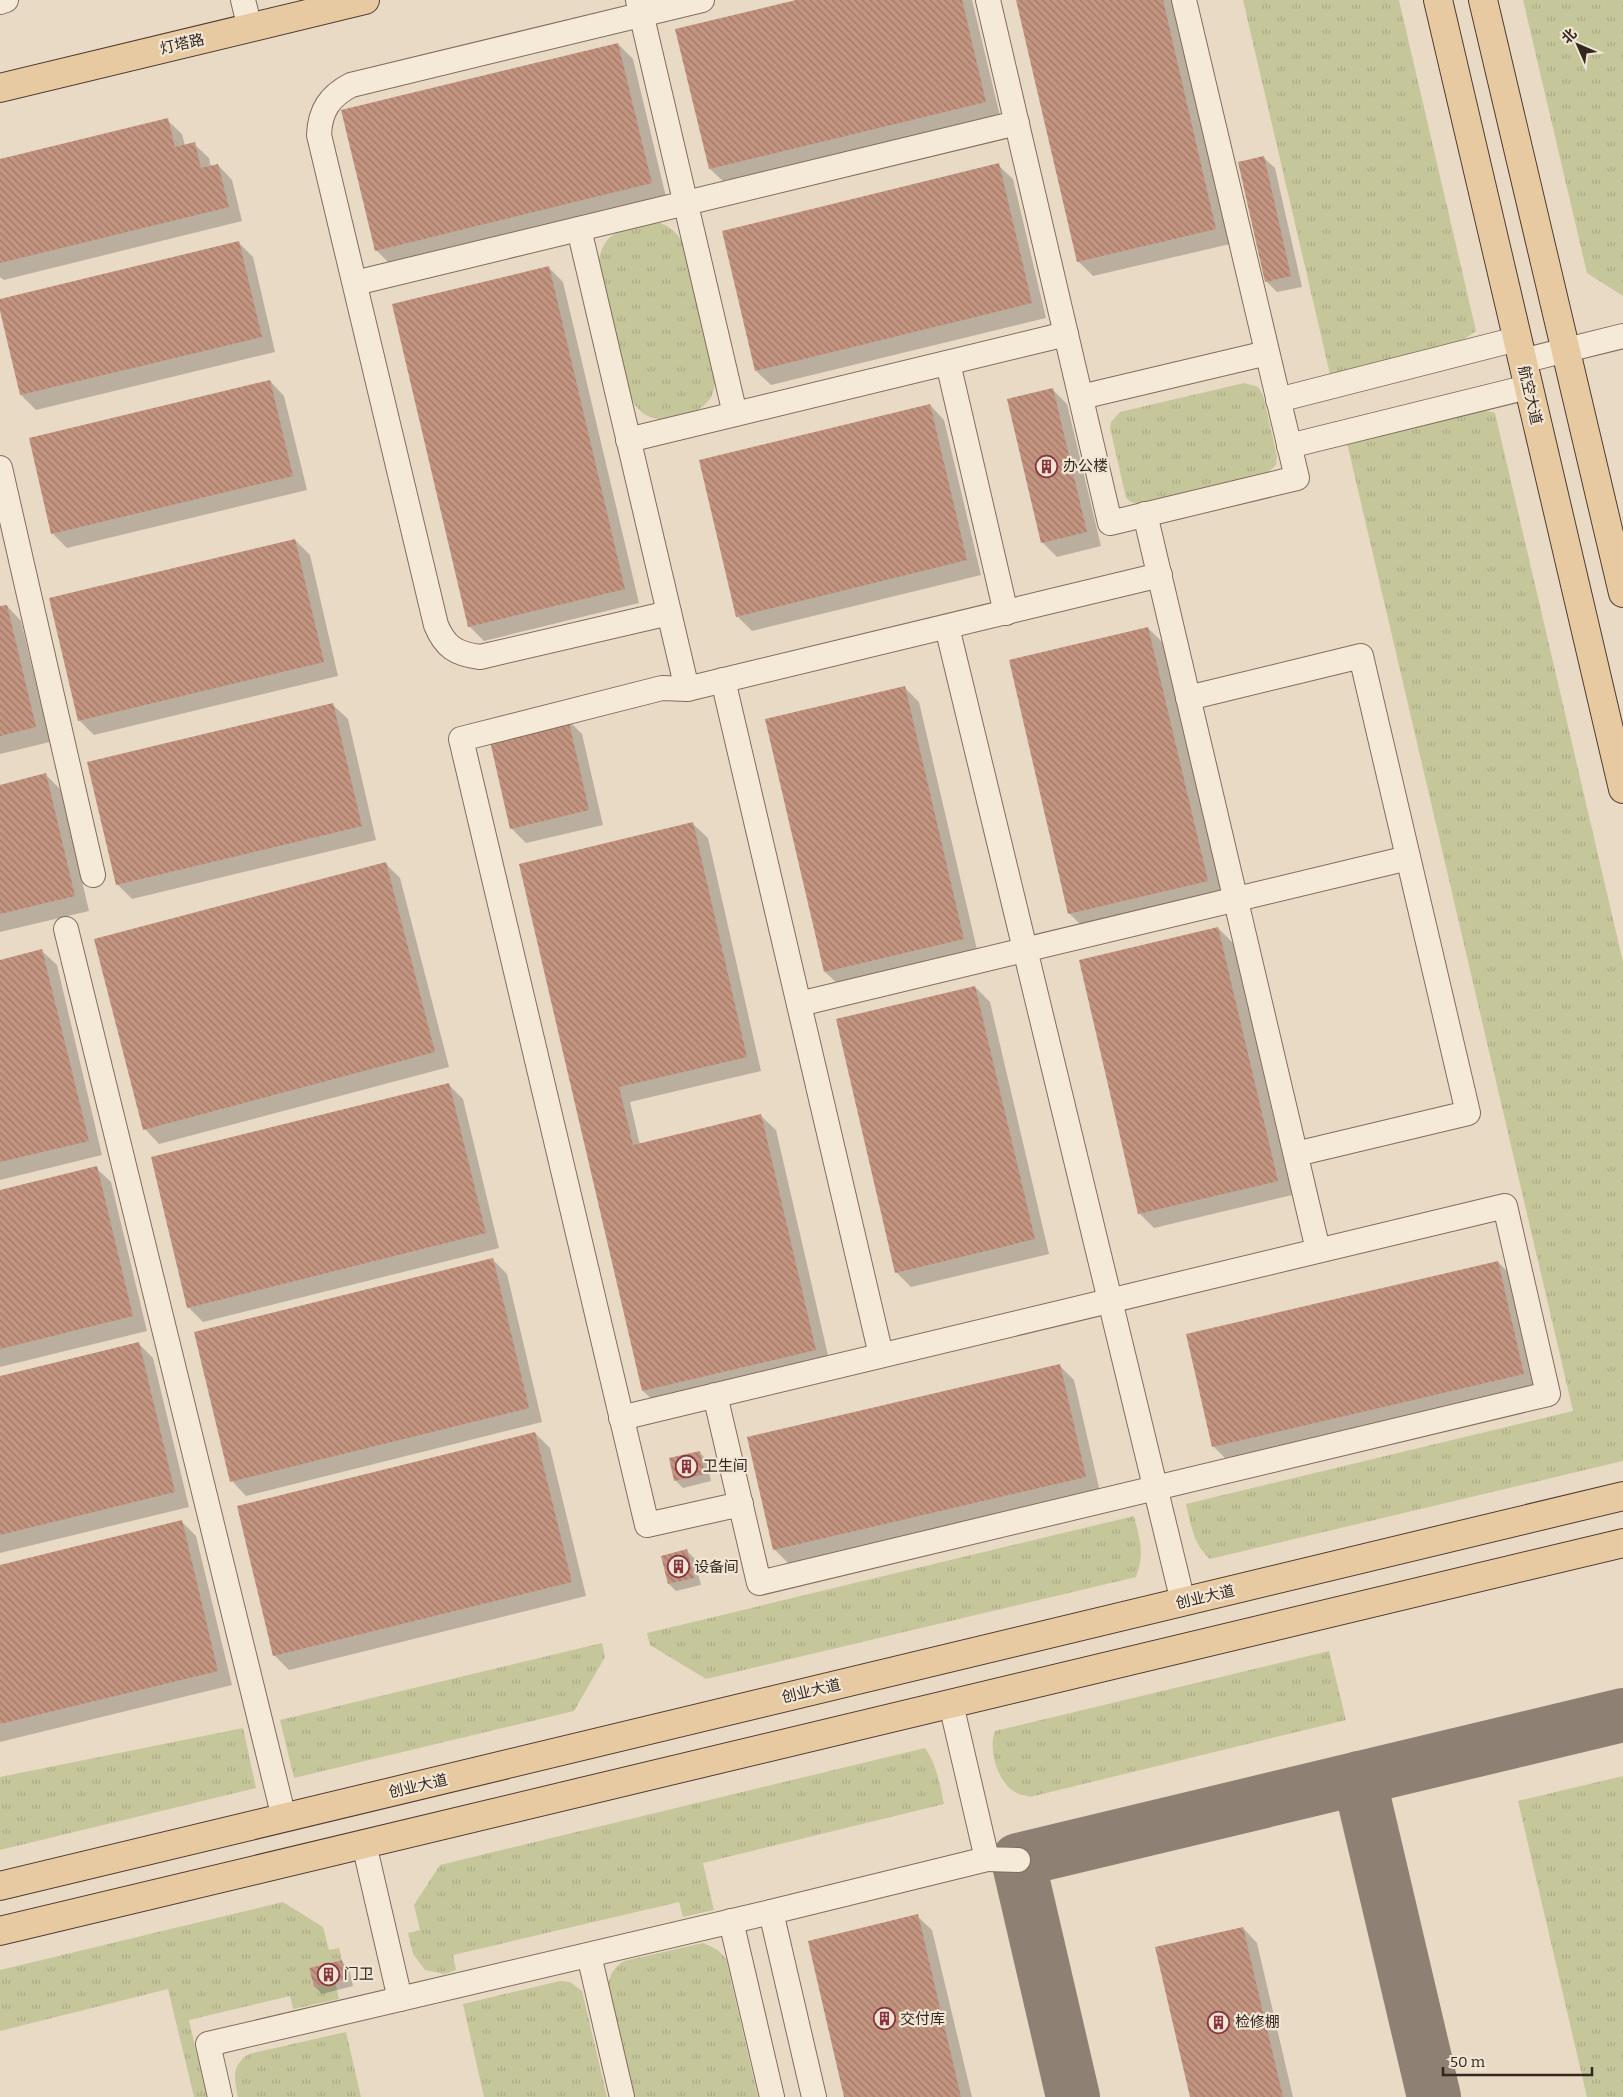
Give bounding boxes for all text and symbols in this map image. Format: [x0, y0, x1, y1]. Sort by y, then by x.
north arrow [1553, 20, 1603, 70]
text: 北 [1558, 25, 1580, 47]
street label: 灯塔路 [158, 30, 206, 58]
street label: 航空大道 [1514, 364, 1546, 426]
building icon: 办公楼 [1035, 454, 1059, 478]
place label: 办公楼 [1063, 457, 1108, 475]
building icon: 卫生间 [675, 1454, 699, 1478]
place label: 卫生间 [703, 1457, 748, 1475]
building icon: 设备间 [666, 1555, 690, 1579]
place label: 设备间 [694, 1558, 739, 1576]
street label: 创业大道 [1174, 1581, 1236, 1613]
street label: 创业大道 [780, 1675, 842, 1707]
street label: 创业大道 [387, 1770, 449, 1802]
building icon: 门卫 [316, 1962, 340, 1986]
place label: 门卫 [344, 1965, 374, 1983]
building icon: 交付库 [872, 2007, 896, 2031]
place label: 交付库 [900, 2010, 945, 2028]
building icon: 检修棚 [1207, 2010, 1231, 2034]
place label: 检修棚 [1235, 2013, 1280, 2031]
scale bar [1443, 2044, 1592, 2076]
text: 50 m [1450, 2053, 1486, 2071]

